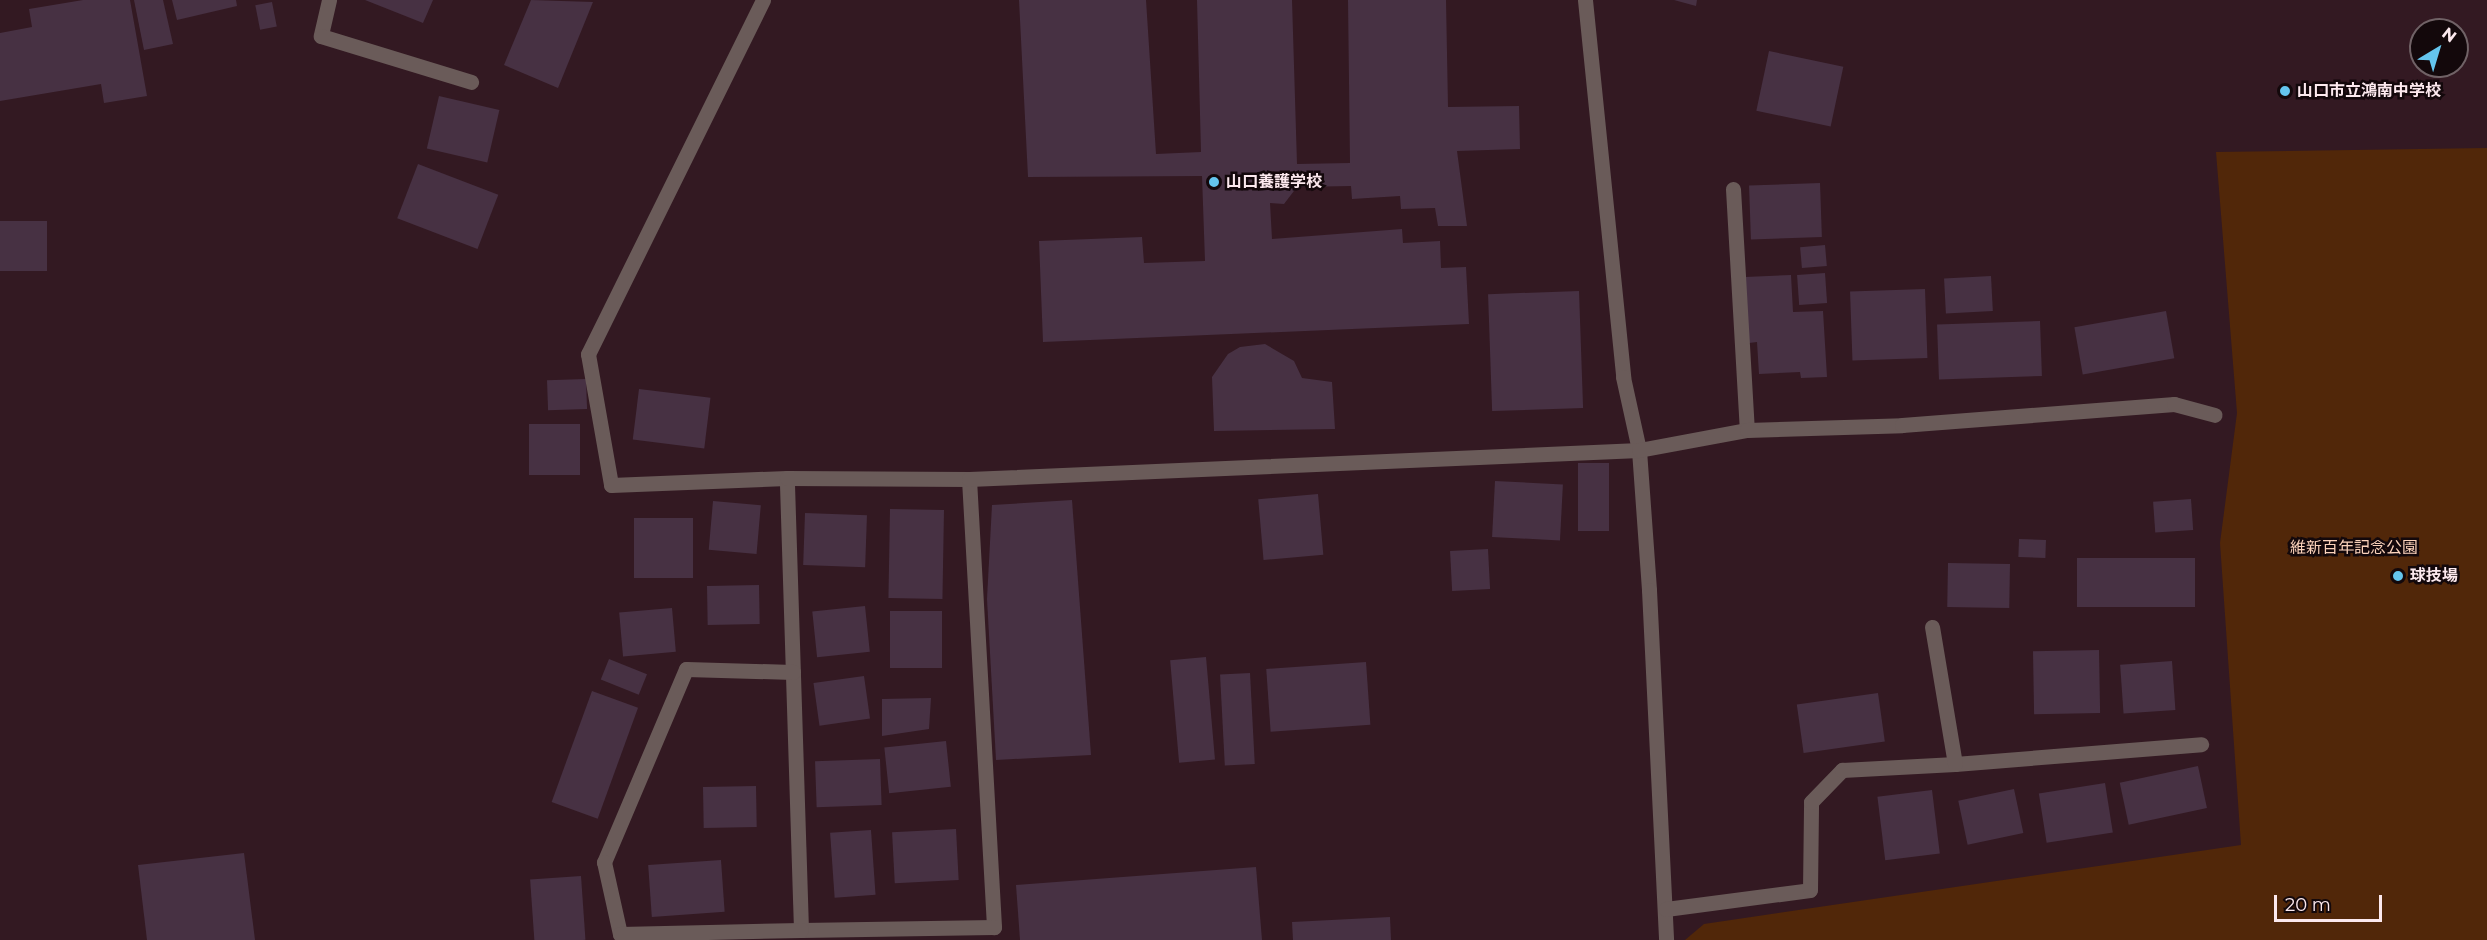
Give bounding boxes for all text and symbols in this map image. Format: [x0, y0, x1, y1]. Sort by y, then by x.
north arrow [2409, 18, 2469, 78]
text: N [2438, 24, 2460, 46]
place label: 山口市立鴻南中学校 [2297, 81, 2441, 101]
marker: 山口市立鴻南中学校 [2278, 84, 2292, 98]
place label: 山口養護学校 [1226, 172, 1322, 192]
marker: 山口養護学校 [1207, 175, 1221, 189]
park label: 維新百年記念公園 [2290, 538, 2418, 558]
place label: 球技場 [2410, 566, 2458, 586]
marker: 球技場 [2391, 569, 2405, 583]
scale bar [2277, 883, 2385, 921]
text: 20 m [2285, 894, 2331, 916]

